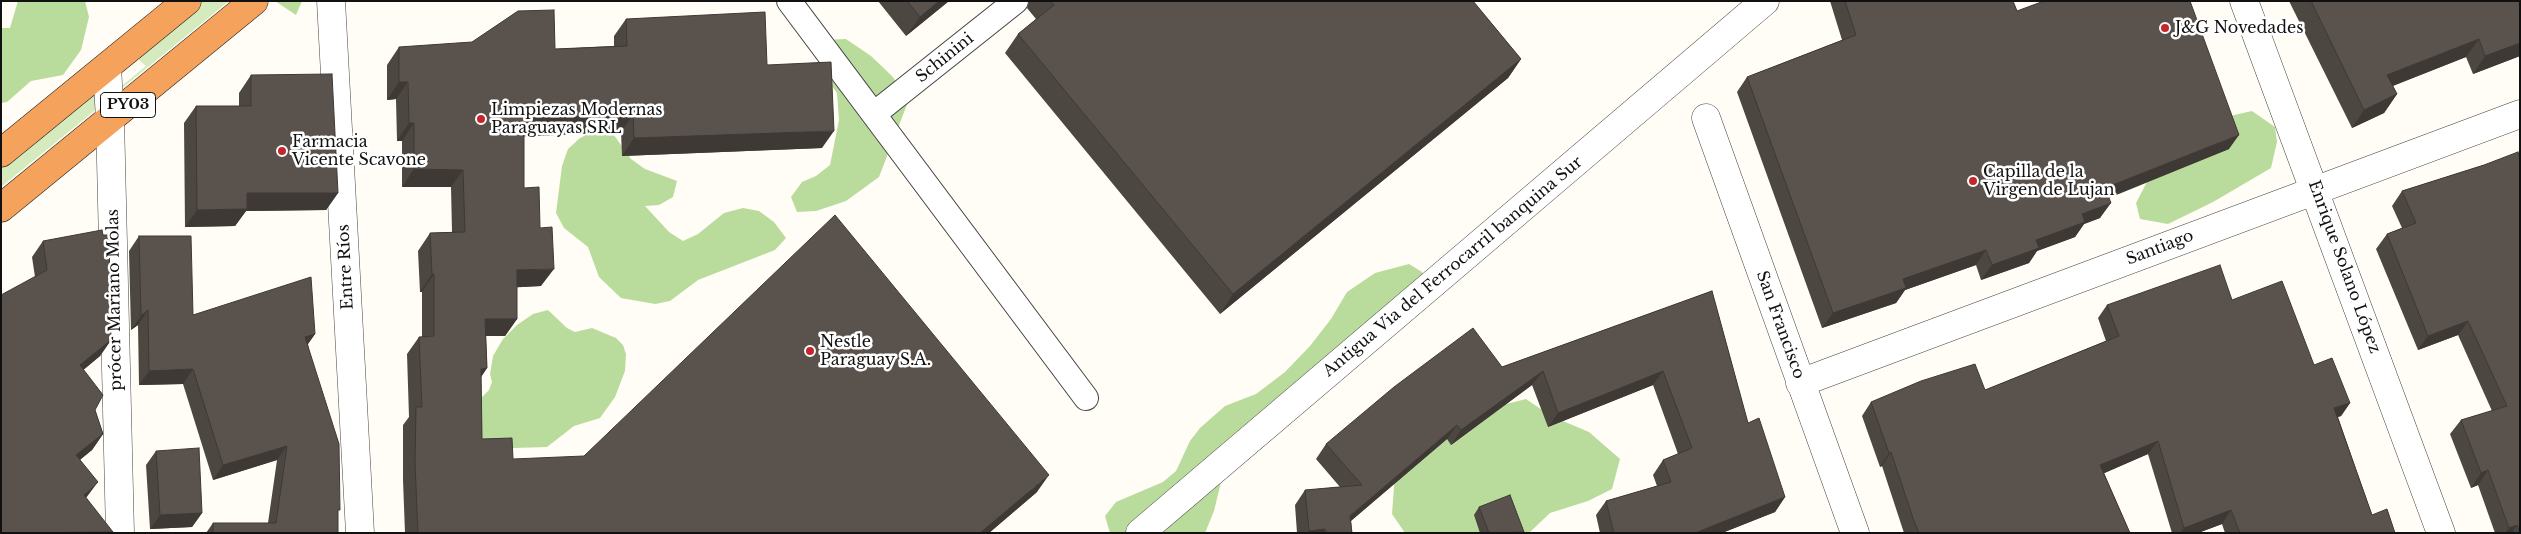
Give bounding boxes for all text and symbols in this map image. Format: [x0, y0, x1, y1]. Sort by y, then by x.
place label: J&G Novedades [2175, 18, 2303, 38]
marker: J&G Novedades [2159, 22, 2171, 34]
street label: Schinini [912, 29, 978, 87]
road number: PY03 [100, 92, 156, 118]
place label: Limpiezas Modernas Paraguayas SRL [491, 100, 663, 138]
marker: Limpiezas Modernas Paraguayas SRL [475, 113, 487, 125]
place label: Farmacia Vicente Scavone [292, 132, 426, 170]
marker: Farmacia Vicente Scavone [276, 145, 288, 157]
street label: Antigua Via del Ferrocarril banquina Sur [1319, 153, 1587, 381]
place label: Capilla de la Virgen de Lujan [1983, 162, 2114, 200]
marker: Capilla de la Virgen de Lujan [1967, 175, 1979, 187]
street label: Enrique Solano López [2304, 178, 2384, 356]
street label: prócer Mariano Molas [104, 209, 126, 391]
street label: Entre Ríos [334, 224, 358, 310]
street label: Santiago [2124, 226, 2196, 270]
street label: San Francisco [1752, 269, 1808, 381]
place label: Nestle Paraguay S.A. [820, 332, 931, 370]
marker: Nestle Paraguay S.A. [804, 345, 816, 357]

